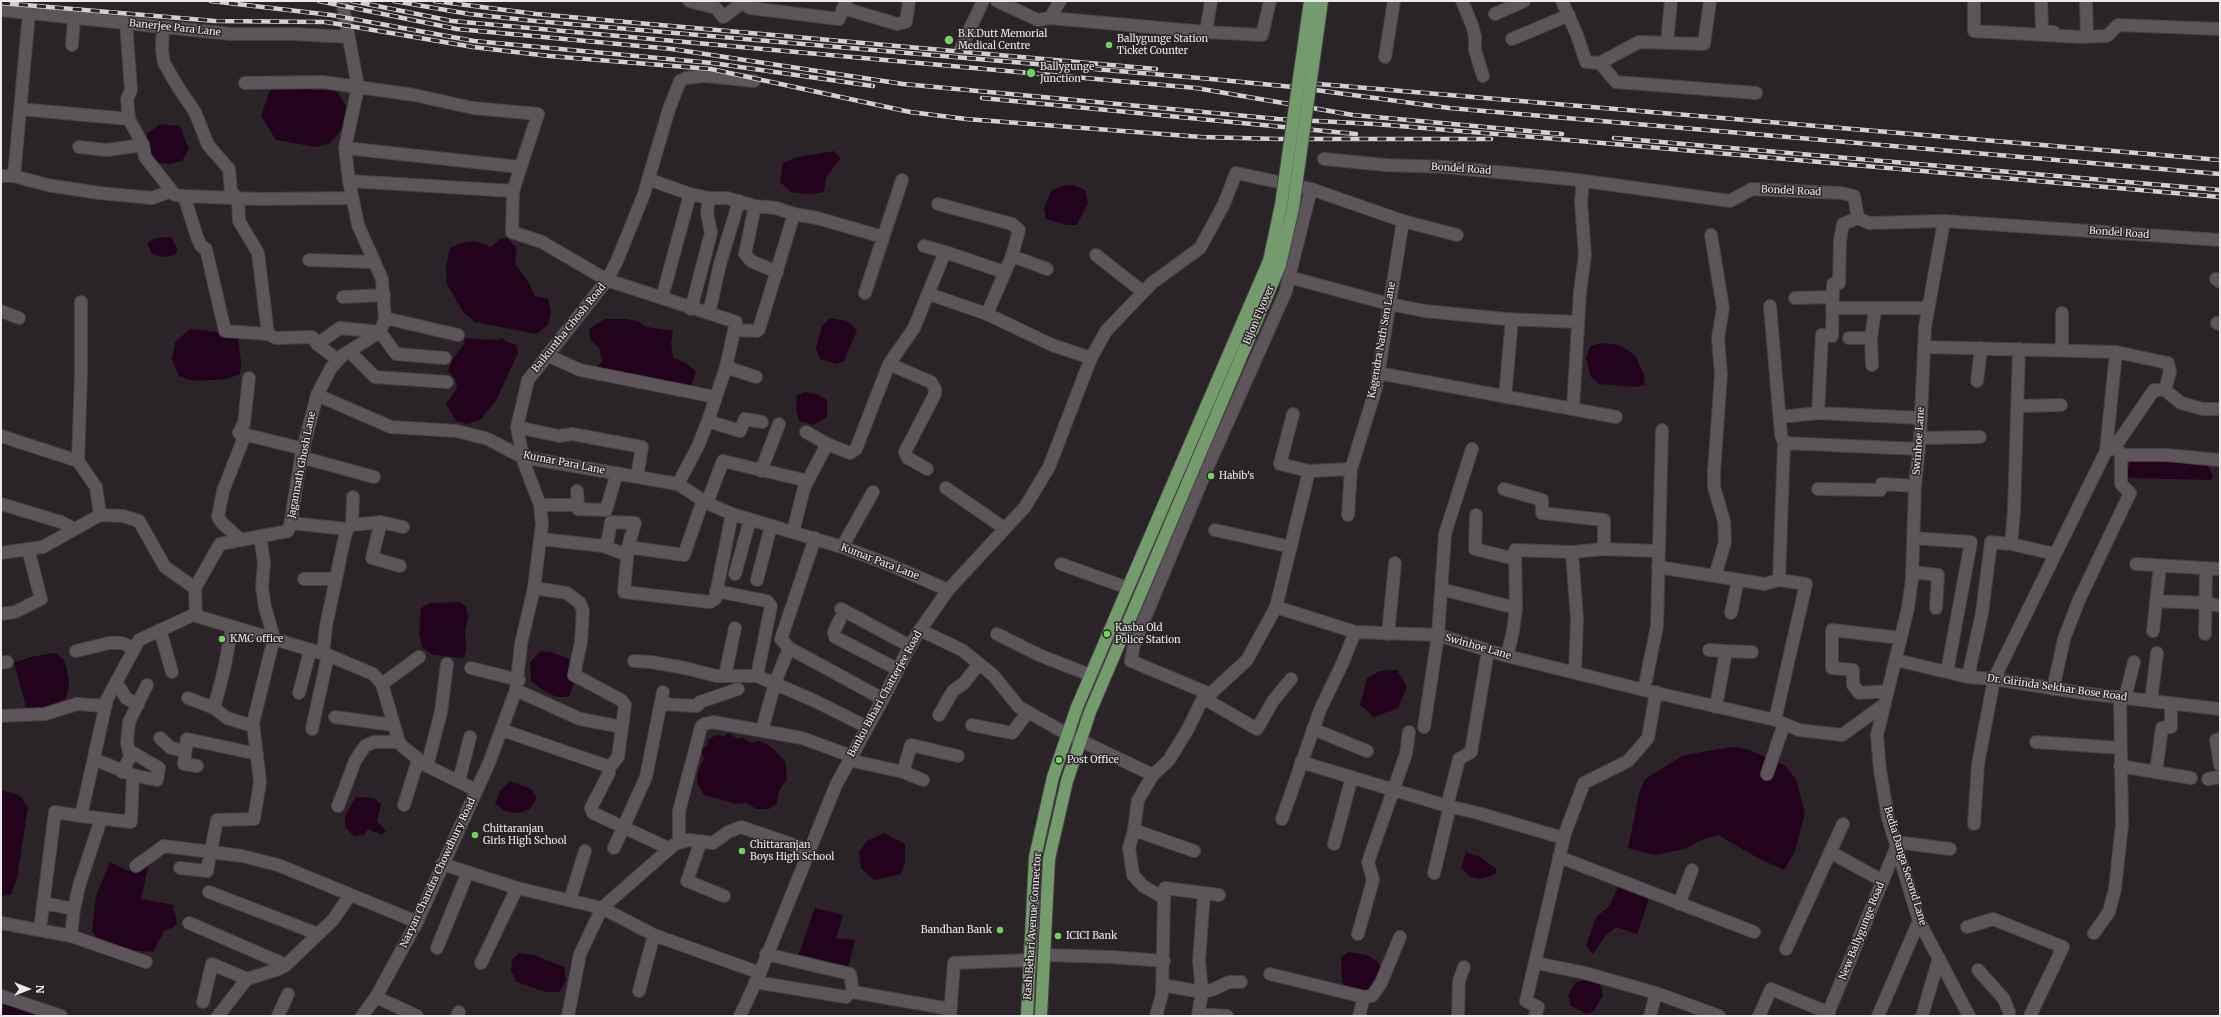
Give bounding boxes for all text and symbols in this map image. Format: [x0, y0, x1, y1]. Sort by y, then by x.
street label: Banerjee Para Lane [129, 17, 221, 39]
place label: B.K.Dutt Memorial Medical Centre [958, 28, 1047, 52]
place label: Ballygunge Station Ticket Counter [1117, 33, 1208, 56]
marker: B.K.Dutt Memorial Medical Centre [943, 34, 955, 46]
marker: Ballygunge Station Ticket Counter [1104, 40, 1114, 50]
place label: Ballygunge Junction [1040, 61, 1094, 84]
marker: Ballygunge Junction [1025, 67, 1037, 79]
street label: Bondel Road [1430, 161, 1492, 177]
street label: Bondel Road [1760, 183, 1822, 199]
street label: Bondel Road [2088, 225, 2150, 241]
street label: Baikuntha Ghosh Road [530, 281, 608, 375]
street label: Kagendra Nath Sen Lane [1366, 281, 1398, 399]
street label: Bijon Flyover [1241, 283, 1277, 347]
street label: Swinhoe Lane [1911, 407, 1927, 475]
street label: Jagannath Ghosh Lane [286, 411, 318, 519]
street label: Kumar Para Lane [522, 449, 606, 477]
place label: Habib's [1219, 470, 1254, 482]
marker: Habib's [1206, 471, 1216, 481]
street label: Kumar Para Lane [839, 542, 921, 582]
place label: Kasba Old Police Station [1115, 622, 1181, 646]
street label: Banku Bihari Chatterjee Road [845, 629, 925, 759]
marker: Kasba Old Police Station [1102, 629, 1112, 639]
street label: Swinhoe Lane [1444, 632, 1512, 662]
place label: KMC office [230, 633, 283, 645]
marker: KMC office [217, 634, 227, 644]
street label: Dr. Girinda Sekhar Bose Road [1986, 672, 2128, 704]
place label: Post Office [1067, 754, 1119, 766]
marker: Post Office [1054, 755, 1064, 765]
street label: Naryan Chandra Chowdhury Road [398, 796, 478, 950]
street label: Bedia Danga Second Lane [1881, 805, 1929, 927]
place label: Chittaranjan Girls High School [483, 823, 567, 846]
marker: Chittaranjan Girls High School [470, 830, 480, 840]
place label: Chittaranjan Boys High School [750, 839, 834, 862]
marker: Chittaranjan Boys High School [737, 846, 747, 856]
street label: Rash Behari Avenue Connector [1022, 852, 1044, 1000]
street label: New Ballygunge Road [1837, 880, 1887, 982]
place label: Bandhan Bank [921, 924, 992, 936]
marker: Bandhan Bank [995, 925, 1005, 935]
place label: ICICI Bank [1066, 930, 1117, 942]
marker: ICICI Bank [1053, 931, 1063, 941]
north arrow [8, 969, 48, 1009]
text: N [33, 985, 47, 993]

